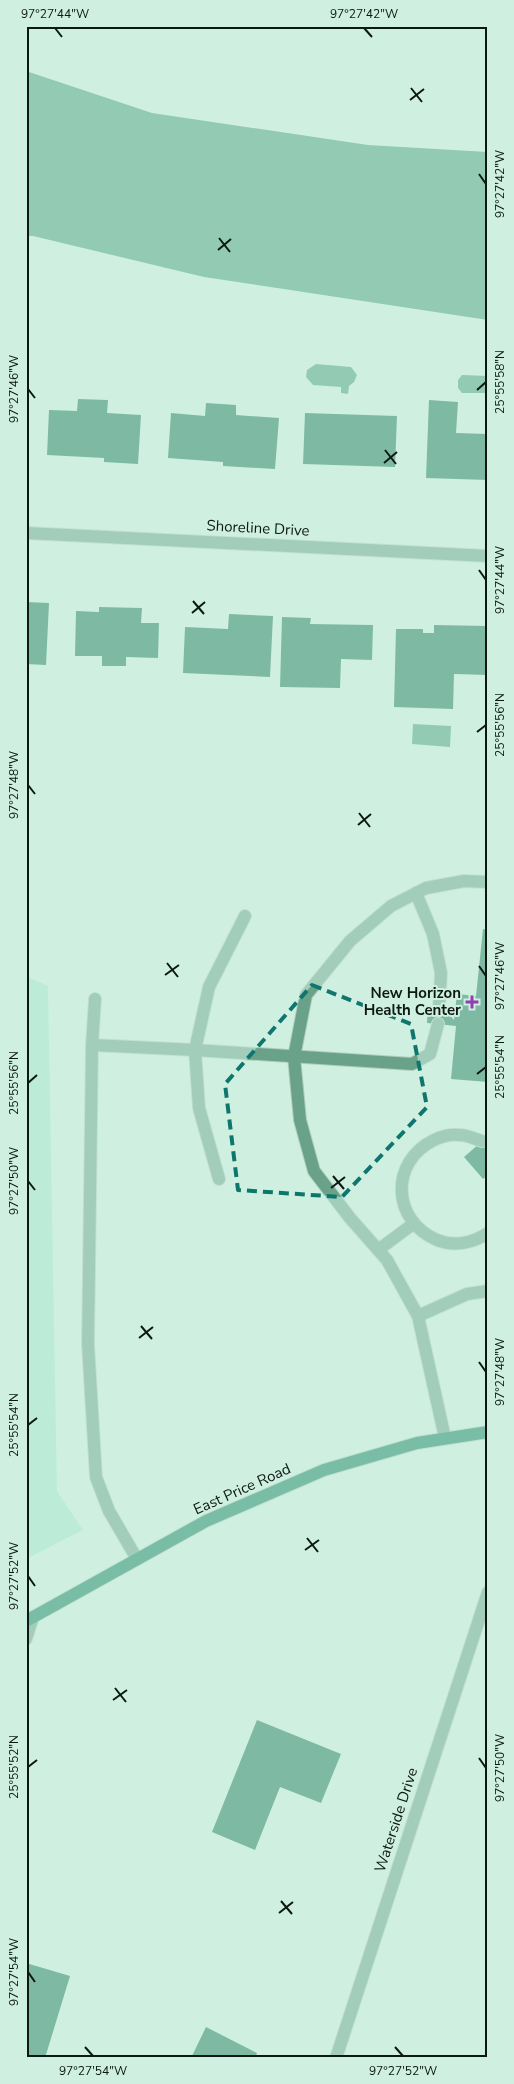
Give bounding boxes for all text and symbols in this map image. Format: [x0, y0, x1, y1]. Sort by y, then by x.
text: 97°27'44"W [21, 6, 89, 22]
text: 97°27'42"W [330, 6, 398, 22]
text: 97°27'42"W [492, 150, 508, 218]
text: 25°55'58"N [492, 350, 508, 414]
text: 97°27'46"W [6, 355, 22, 423]
street label: Shoreline Drive [206, 515, 310, 541]
text: 97°27'44"W [492, 546, 508, 614]
text: 25°55'56"N [492, 693, 508, 757]
text: 97°27'48"W [6, 751, 22, 819]
text: 97°27'46"W [492, 942, 508, 1010]
place label: New Horizon Health Center [364, 983, 461, 1020]
marker: New Horizon Health Center [465, 995, 479, 1009]
text: 25°55'54"N [492, 1035, 508, 1099]
text: 25°55'56"N [6, 1051, 22, 1115]
text: 97°27'50"W [6, 1147, 22, 1215]
text: 97°27'48"W [492, 1338, 508, 1406]
text: 25°55'54"N [6, 1393, 22, 1457]
street label: East Price Road [190, 1459, 294, 1519]
text: 97°27'52"W [6, 1542, 22, 1610]
text: 97°27'50"W [492, 1734, 508, 1802]
text: 25°55'52"N [6, 1735, 22, 1799]
street label: Waterside Drive [370, 1765, 422, 1875]
text: 97°27'54"W [6, 1938, 22, 2006]
text: 97°27'54"W [59, 2063, 127, 2079]
text: 97°27'52"W [369, 2063, 437, 2079]

